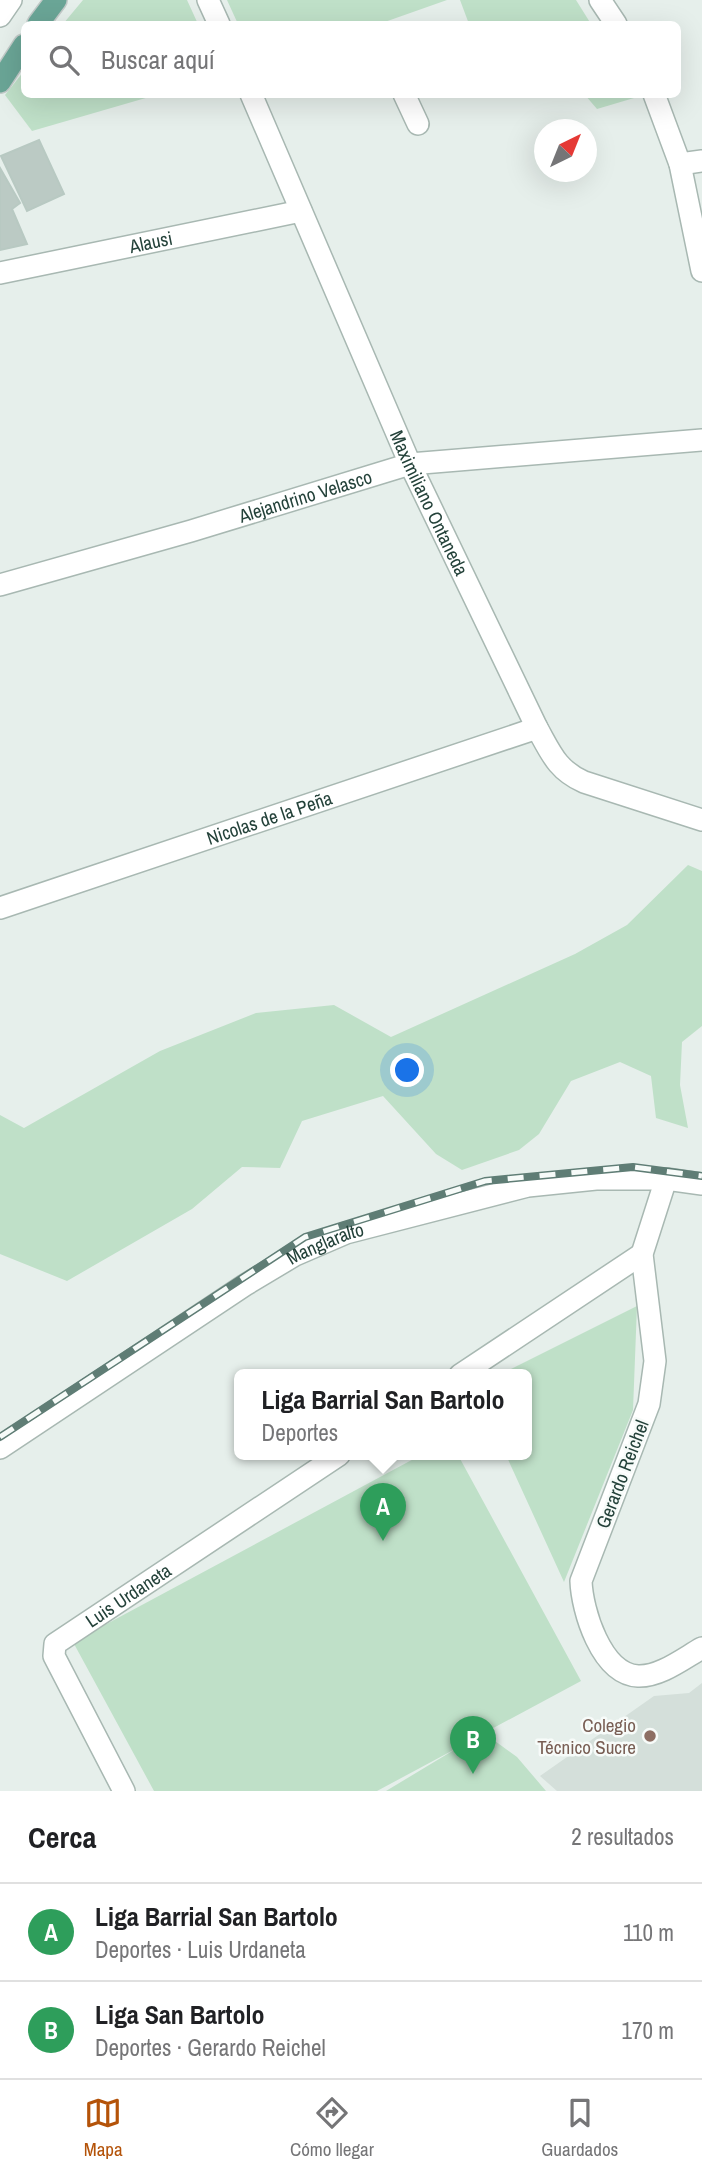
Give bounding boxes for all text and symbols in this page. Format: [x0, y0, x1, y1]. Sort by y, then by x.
search box [21, 21, 681, 98]
icon: search [45, 41, 83, 79]
text: Buscar aquí [101, 42, 215, 77]
north arrow [534, 119, 597, 182]
street label: Alausi [126, 225, 175, 259]
street label: Maximiliano Ontaneda [384, 426, 475, 580]
street label: Alejandrino Velasco [235, 463, 375, 529]
street label: Nicolas de la Peña [203, 785, 336, 851]
your location [390, 1053, 424, 1087]
street label: Manglaralto [281, 1216, 366, 1270]
popup [234, 1369, 532, 1460]
text: Liga Barrial San Bartolo [262, 1382, 504, 1417]
street label: Gerardo Reichel [589, 1416, 655, 1532]
text: Deportes [262, 1417, 338, 1448]
pin: A [360, 1483, 406, 1541]
street label: Luis Urdaneta [80, 1557, 176, 1633]
place label: Colegio Técnico Sucre [537, 1712, 636, 1760]
pin: B [450, 1716, 496, 1774]
marker: Colegio Técnico Sucre [642, 1728, 658, 1744]
text: Cerca [28, 1817, 96, 1857]
text: 2 resultados [571, 1821, 674, 1852]
text: Liga Barrial San Bartolo [95, 1899, 338, 1934]
text: A [44, 1917, 58, 1948]
text: 110 m [623, 1917, 674, 1948]
text: Deportes · Luis Urdaneta [95, 1934, 306, 1965]
text: Liga San Bartolo [95, 1997, 264, 2032]
text: B [44, 2015, 58, 2046]
text: 170 m [622, 2015, 674, 2046]
text: Deportes · Gerardo Reichel [95, 2032, 326, 2063]
tab: Mapa [84, 2094, 123, 2162]
tab: Cómo llegar [290, 2094, 374, 2162]
tab: Guardados [541, 2094, 618, 2162]

